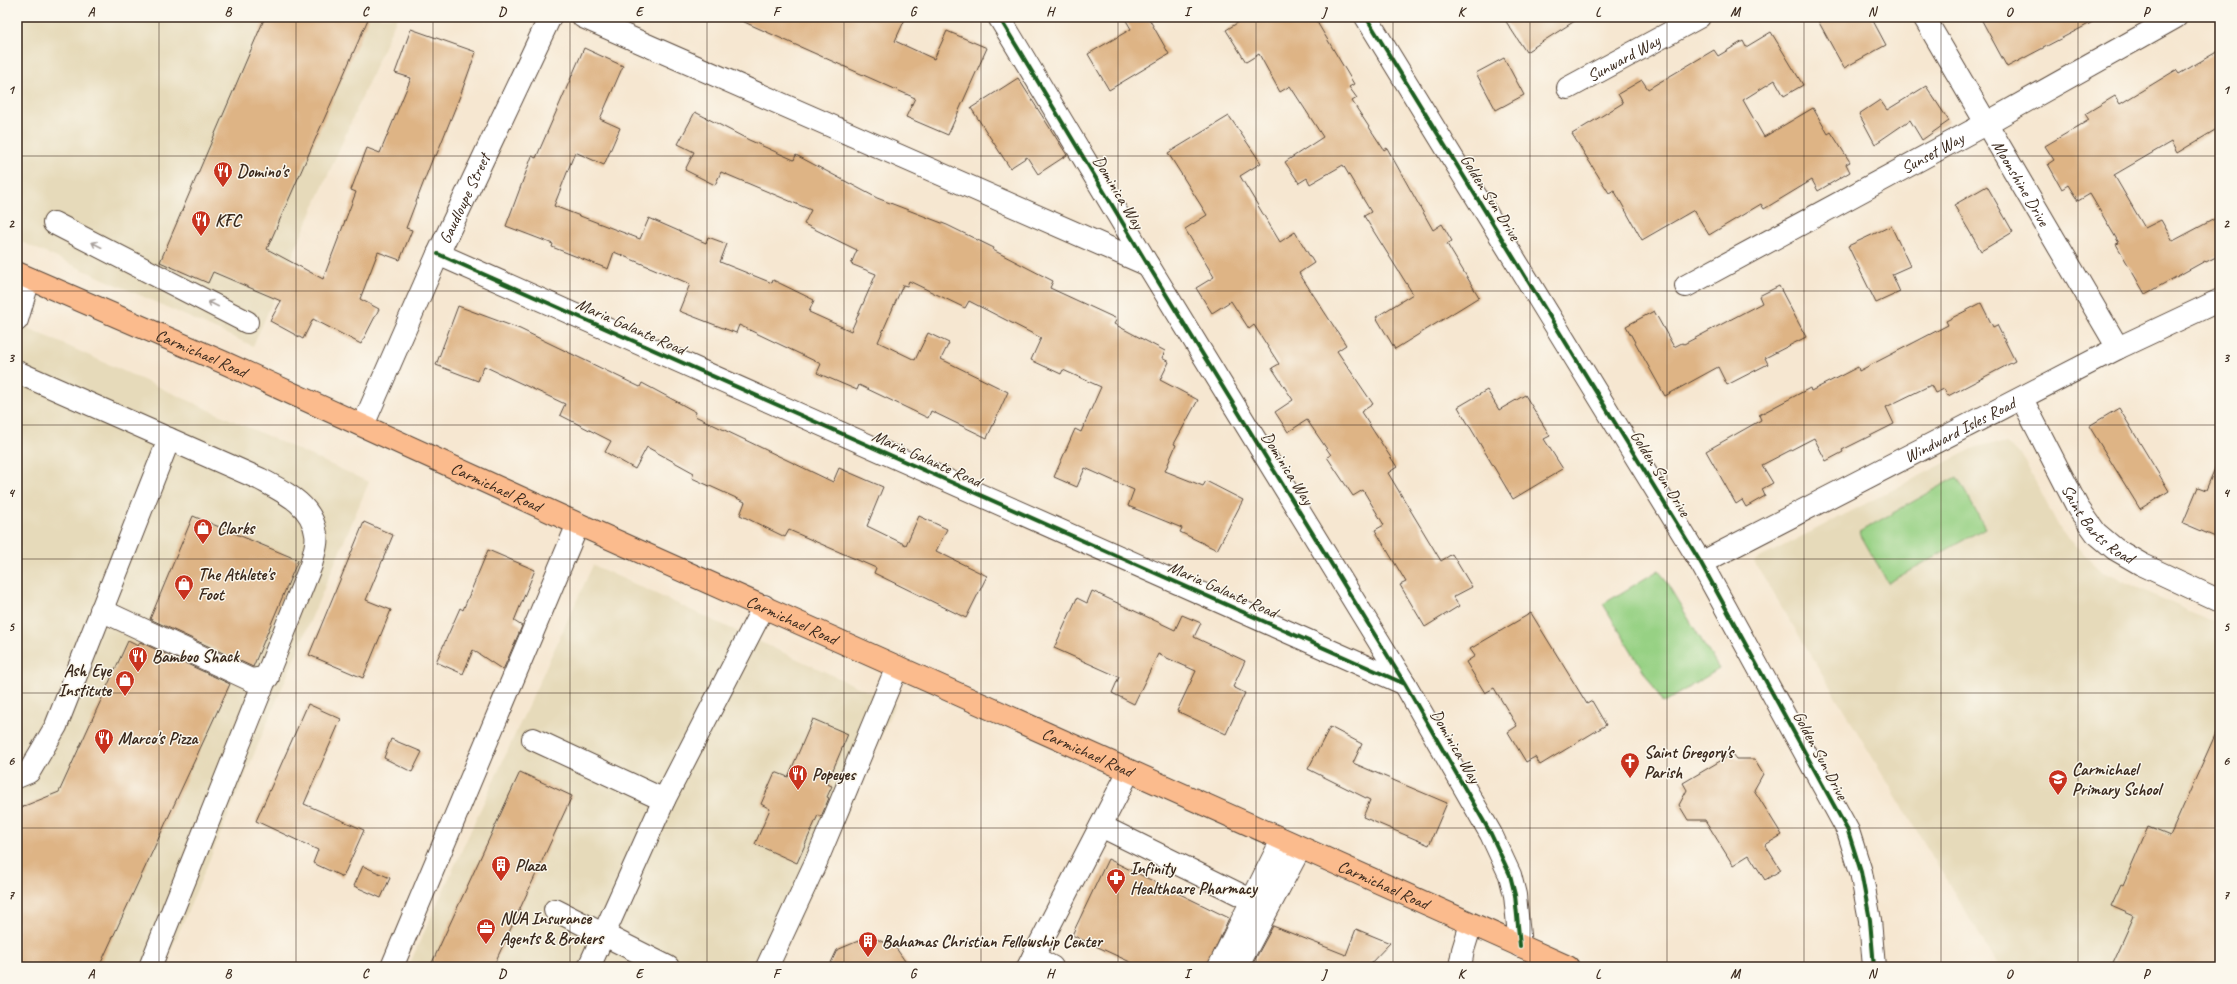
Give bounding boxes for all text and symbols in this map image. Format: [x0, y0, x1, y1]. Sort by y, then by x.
text: A [88, 4, 96, 20]
text: B [225, 4, 233, 20]
text: C [362, 4, 370, 20]
text: D [498, 4, 507, 20]
text: E [636, 4, 645, 20]
text: F [773, 4, 782, 20]
text: G [910, 4, 918, 20]
text: H [1046, 4, 1056, 20]
text: I [1184, 4, 1193, 20]
text: J [1321, 4, 1328, 20]
text: K [1458, 4, 1468, 20]
text: L [1595, 4, 1602, 20]
text: M [1730, 4, 1741, 20]
text: N [1868, 4, 1879, 20]
text: O [2006, 4, 2015, 20]
text: P [2143, 4, 2152, 20]
street label: Sunward Way [1584, 30, 1665, 87]
text: 1 [8, 82, 16, 98]
text: 1 [2223, 82, 2231, 98]
street label: Sunset Way [1898, 127, 1968, 179]
street label: Moonshine Drive [1987, 136, 2055, 231]
street label: Gaudloupe Street [434, 148, 496, 247]
street label: Golden Sun Drive [1456, 150, 1526, 246]
street label: Dominica Way [1088, 152, 1149, 234]
restaurant icon: Domino's [212, 160, 234, 188]
place label: Domino's [237, 161, 290, 182]
restaurant icon: KFC [190, 209, 212, 237]
place label: KFC [215, 210, 243, 231]
text: 2 [8, 216, 15, 232]
text: 2 [2223, 216, 2230, 232]
one-way arrow [91, 240, 103, 248]
street label: Maria Galante Road [573, 293, 692, 361]
one-way arrow [207, 300, 219, 307]
street label: Carmichael Road [152, 324, 252, 384]
text: 3 [8, 350, 15, 366]
text: 3 [2223, 350, 2230, 366]
street label: Windward Isles Road [1901, 392, 2021, 467]
street label: Maria Galante Road [869, 425, 988, 493]
street label: Golden Sun Drive [1626, 426, 1696, 522]
street label: Dominica Way [1257, 428, 1319, 510]
street label: Carmichael Road [448, 457, 547, 518]
street label: Saint Barts Road [2057, 481, 2140, 570]
text: 4 [8, 485, 16, 501]
text: 4 [2223, 485, 2231, 501]
shop icon: Clarks [192, 517, 214, 545]
place label: Clarks [217, 518, 256, 539]
street label: Maria Galante Road [1165, 556, 1284, 624]
place label: The Athlete's Foot [198, 564, 276, 605]
shop icon: The Athlete's Foot [173, 573, 195, 601]
street label: Carmichael Road [743, 591, 843, 651]
text: 5 [8, 619, 15, 635]
text: 5 [2223, 619, 2230, 635]
restaurant icon: Bamboo Shack [127, 645, 149, 673]
place label: Bamboo Shack [152, 646, 240, 667]
place label: Ash Eye Institute [58, 660, 113, 701]
shop icon: Ash Eye Institute [114, 669, 136, 697]
street label: Dominica Way [1426, 705, 1486, 788]
street label: Golden Sun Drive [1788, 707, 1853, 805]
street label: Carmichael Road [1039, 723, 1138, 783]
restaurant icon: Marco's Pizza [93, 727, 115, 755]
place label: Marco's Pizza [118, 728, 200, 749]
place label: Saint Gregory's Parish [1644, 742, 1735, 783]
church icon: Saint Gregory's Parish [1619, 751, 1641, 779]
text: 6 [8, 753, 15, 769]
text: 6 [2223, 753, 2230, 769]
place label: Carmichael Primary School [2072, 759, 2165, 800]
restaurant icon: Popeyes [787, 763, 809, 791]
place label: Popeyes [812, 764, 857, 785]
school or university icon: Carmichael Primary School [2047, 768, 2069, 796]
building icon: Plaza [490, 854, 512, 882]
place label: Plaza [515, 855, 548, 876]
street label: Carmichael Road [1334, 855, 1434, 915]
place label: Infinity Healthcare Pharmacy [1130, 858, 1259, 899]
pharmacy icon: Infinity Healthcare Pharmacy [1105, 867, 1127, 895]
text: 7 [8, 887, 15, 903]
text: 7 [2223, 887, 2230, 903]
place label: NUA Insurance Agents & Brokers [500, 908, 605, 949]
office icon: NUA Insurance Agents & Brokers [475, 917, 497, 945]
building icon: Bahamas Christian Fellowship Center [857, 930, 879, 958]
place label: Bahamas Christian Fellowship Center [882, 931, 1104, 952]
text: A [88, 966, 96, 982]
text: B [225, 966, 233, 982]
text: C [362, 966, 370, 982]
text: D [498, 966, 507, 982]
text: E [636, 966, 645, 982]
text: F [773, 966, 782, 982]
text: G [910, 966, 918, 982]
text: H [1046, 966, 1056, 982]
text: I [1184, 966, 1193, 982]
text: J [1321, 966, 1328, 982]
text: K [1458, 966, 1468, 982]
text: L [1595, 966, 1602, 982]
text: M [1730, 966, 1741, 982]
text: N [1868, 966, 1879, 982]
text: O [2006, 966, 2015, 982]
text: P [2143, 966, 2152, 982]

